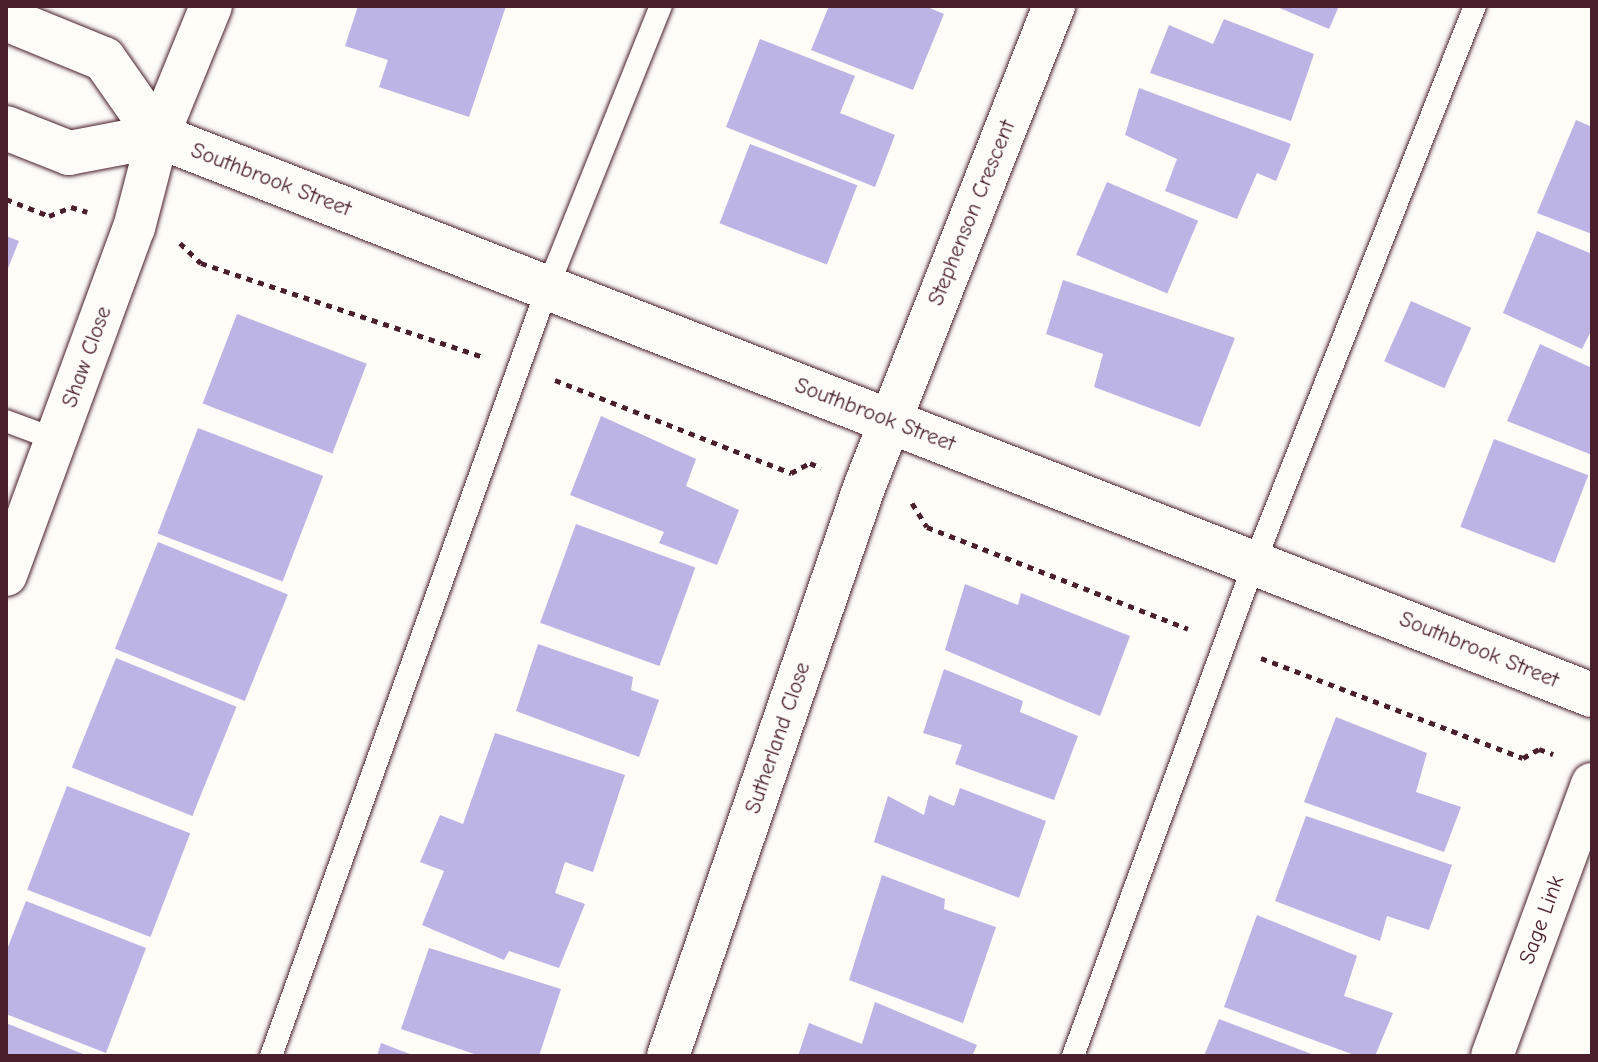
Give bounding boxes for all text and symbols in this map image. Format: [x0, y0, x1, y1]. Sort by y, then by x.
street label: Stephenson Crescent [923, 116, 1021, 310]
street label: Southbrook Street [187, 137, 355, 223]
street label: Shaw Close [57, 303, 117, 411]
street label: Southbrook Street [791, 372, 959, 458]
street label: Southbrook Street [1395, 606, 1563, 694]
street label: Sutherland Close [740, 659, 816, 817]
street label: Sage Link [1514, 872, 1570, 968]

